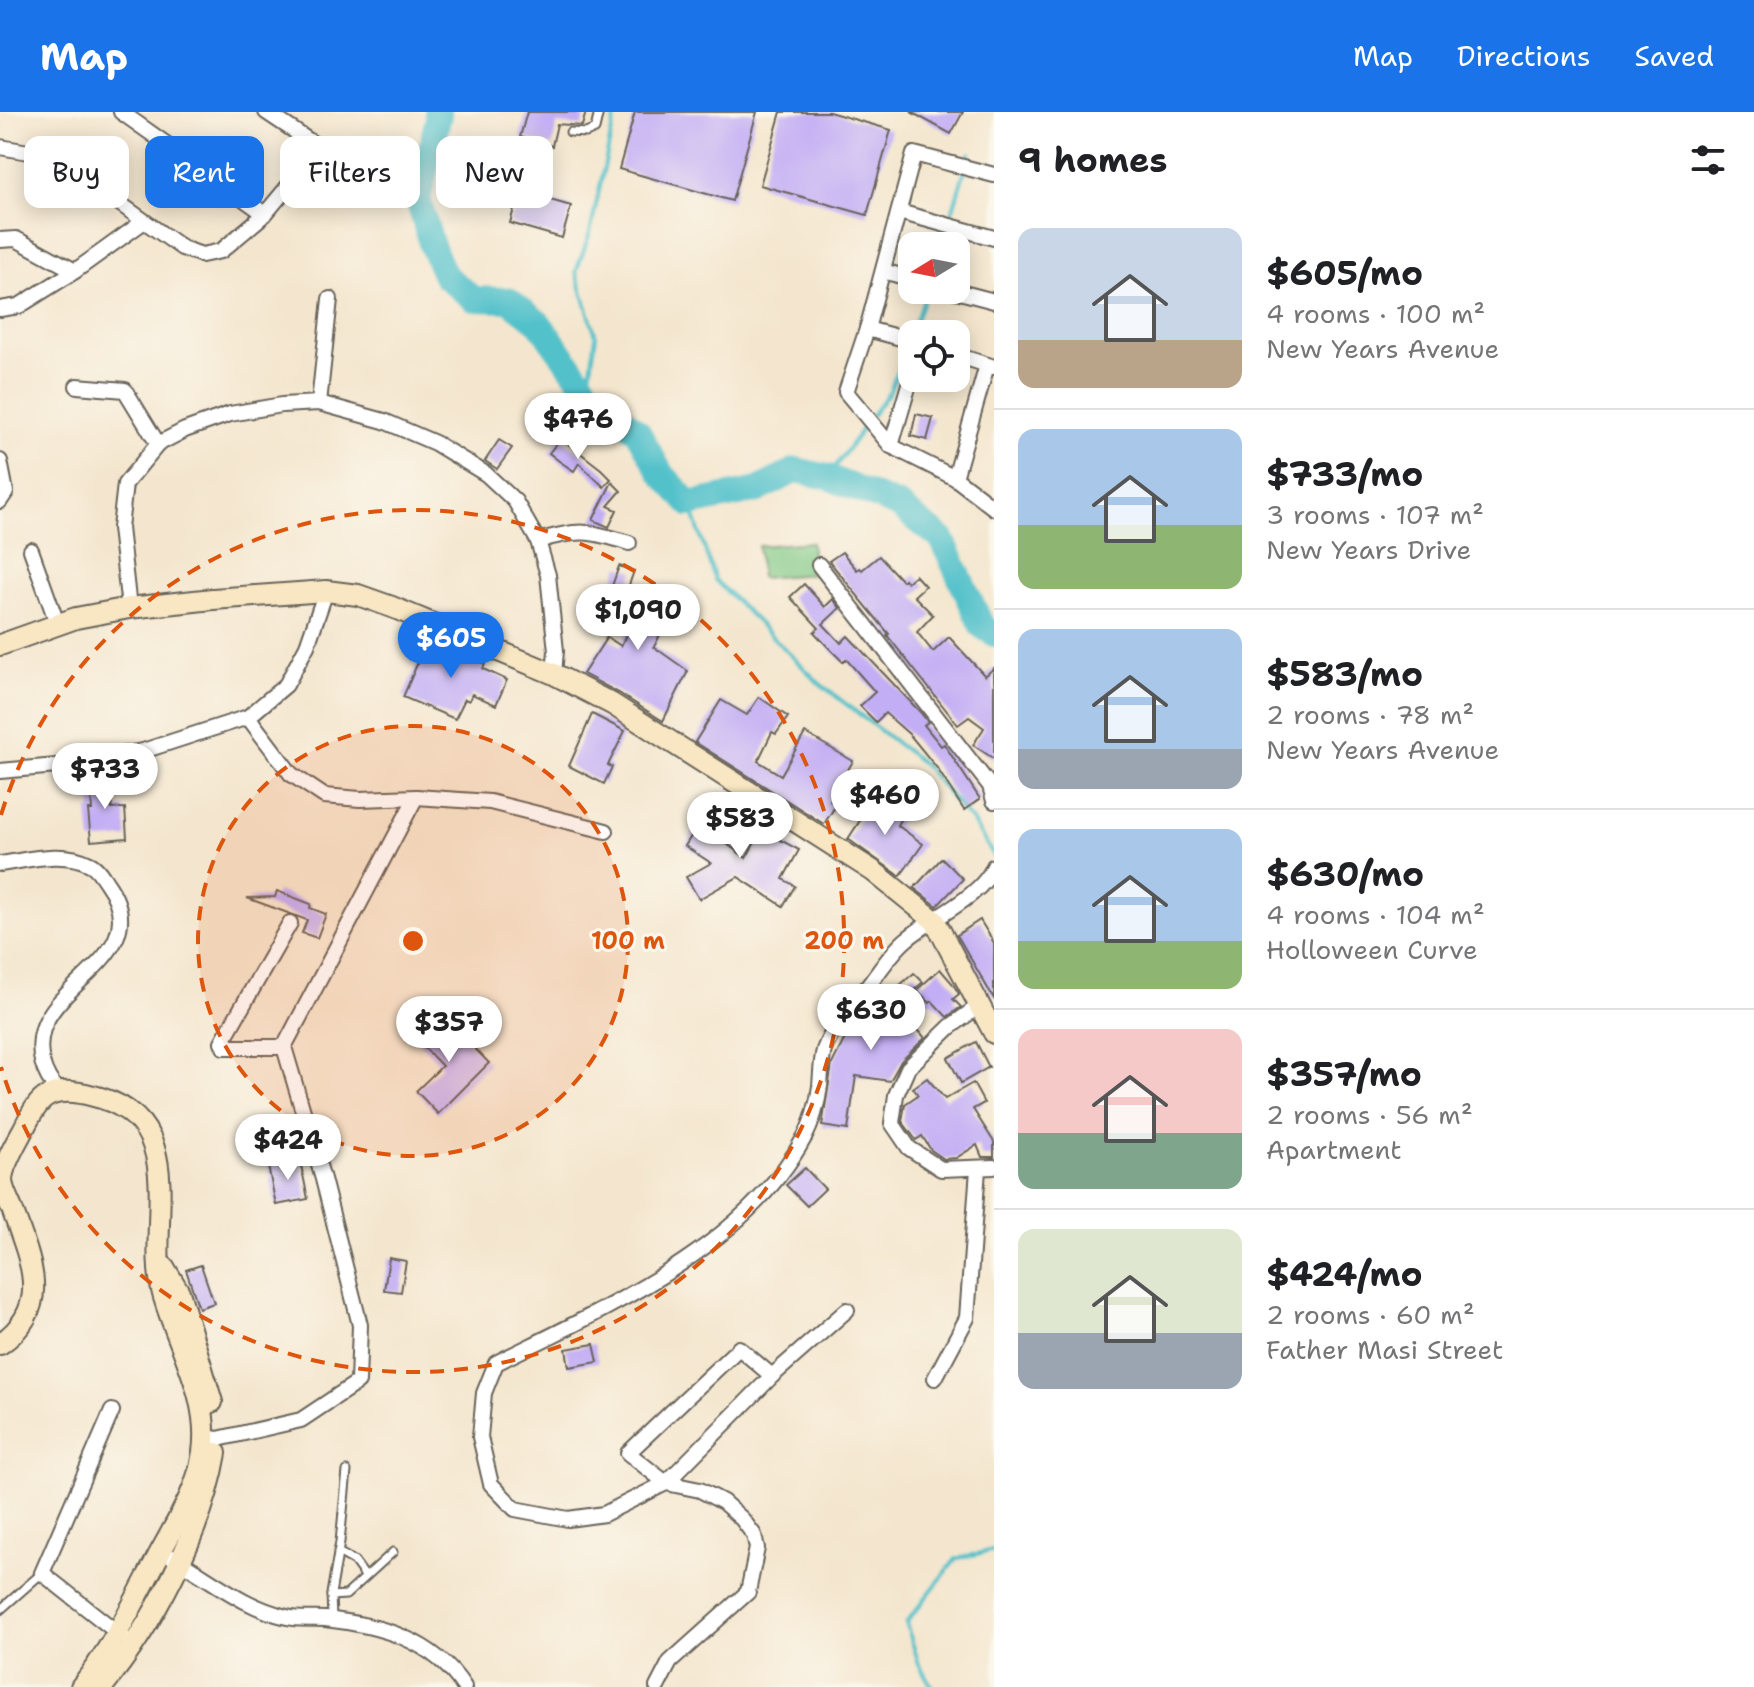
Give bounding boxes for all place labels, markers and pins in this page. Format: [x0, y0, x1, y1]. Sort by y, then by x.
pin: $476 [531, 393, 625, 461]
pin: $1,090 [573, 584, 703, 652]
pin: $605 [404, 612, 498, 680]
pin: $733 [58, 743, 152, 811]
pin: $460 [838, 769, 932, 837]
pin: $583 [693, 792, 787, 860]
centre of rings [399, 927, 427, 955]
pin: $630 [824, 984, 918, 1052]
pin: $357 [402, 996, 496, 1064]
pin: $424 [241, 1114, 335, 1182]

